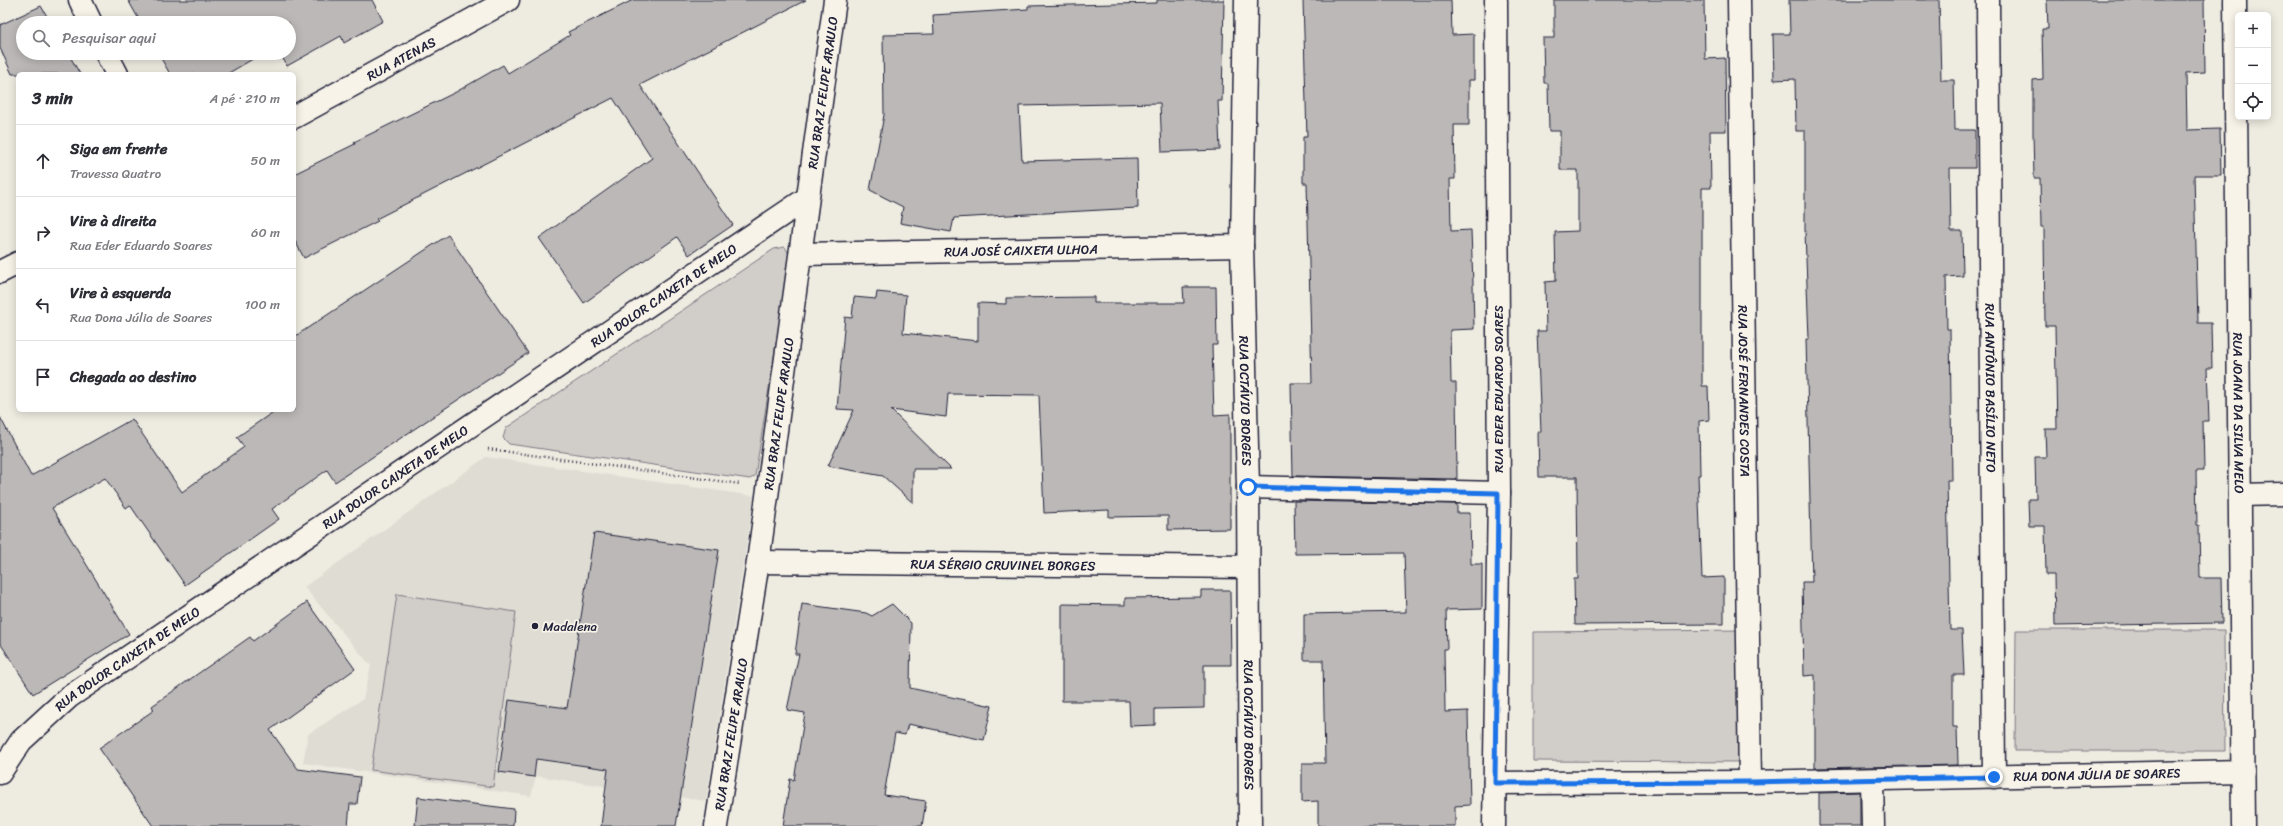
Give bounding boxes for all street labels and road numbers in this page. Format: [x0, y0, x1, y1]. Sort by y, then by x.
street label: RUA BRAZ FELIPE ARAULO [801, 15, 845, 171]
street label: RUA ATENAS [362, 31, 440, 87]
street label: RUA DOLOR CAIXETA DE MELO [586, 237, 742, 353]
street label: RUA JOSÉ CAIXETA ULHOA [944, 238, 1098, 263]
street label: RUA ANTÔNIO BASÍLIO NETO [1978, 303, 2003, 473]
street label: RUA EDER EDUARDO SOARES [1487, 305, 1510, 473]
street label: RUA JOSÉ FERNANDES COSTA [1731, 305, 1757, 477]
street label: RUA JOANA DA SILVA MELO [2226, 332, 2251, 494]
street label: RUA OCTÁVIO BORGES [1232, 335, 1258, 466]
street label: RUA BRAZ FELIPE ARAULO [757, 336, 801, 492]
street label: RUA DOLOR CAIXETA DE MELO [317, 419, 473, 535]
street label: RUA SÉRGIO CRUVINEL BORGES [910, 553, 1095, 577]
street label: RUA DOLOR CAIXETA DE MELO [49, 600, 205, 717]
street label: RUA BRAZ FELIPE ARAULO [708, 656, 755, 812]
street label: RUA OCTÁVIO BORGES [1237, 660, 1261, 790]
street label: RUA DONA JÚLIA DE SOARES [2013, 761, 2181, 788]

